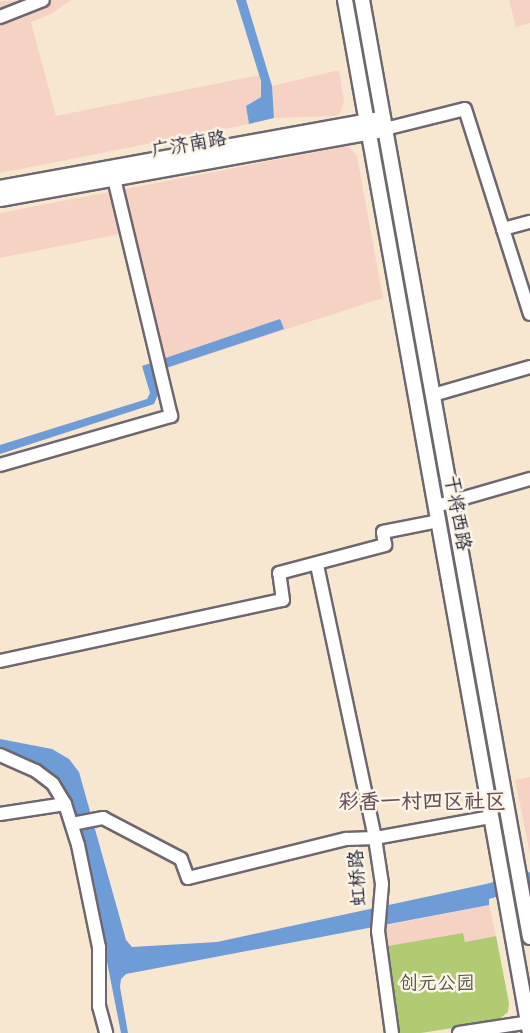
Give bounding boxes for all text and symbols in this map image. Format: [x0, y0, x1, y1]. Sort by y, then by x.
street label: 广济南路 [150, 127, 228, 163]
street label: 干将西路 [439, 474, 475, 552]
district label: 彩香一村四区社区 [338, 789, 506, 815]
street label: 虹桥路 [345, 849, 371, 907]
park label: 创元公园 [399, 973, 475, 995]

